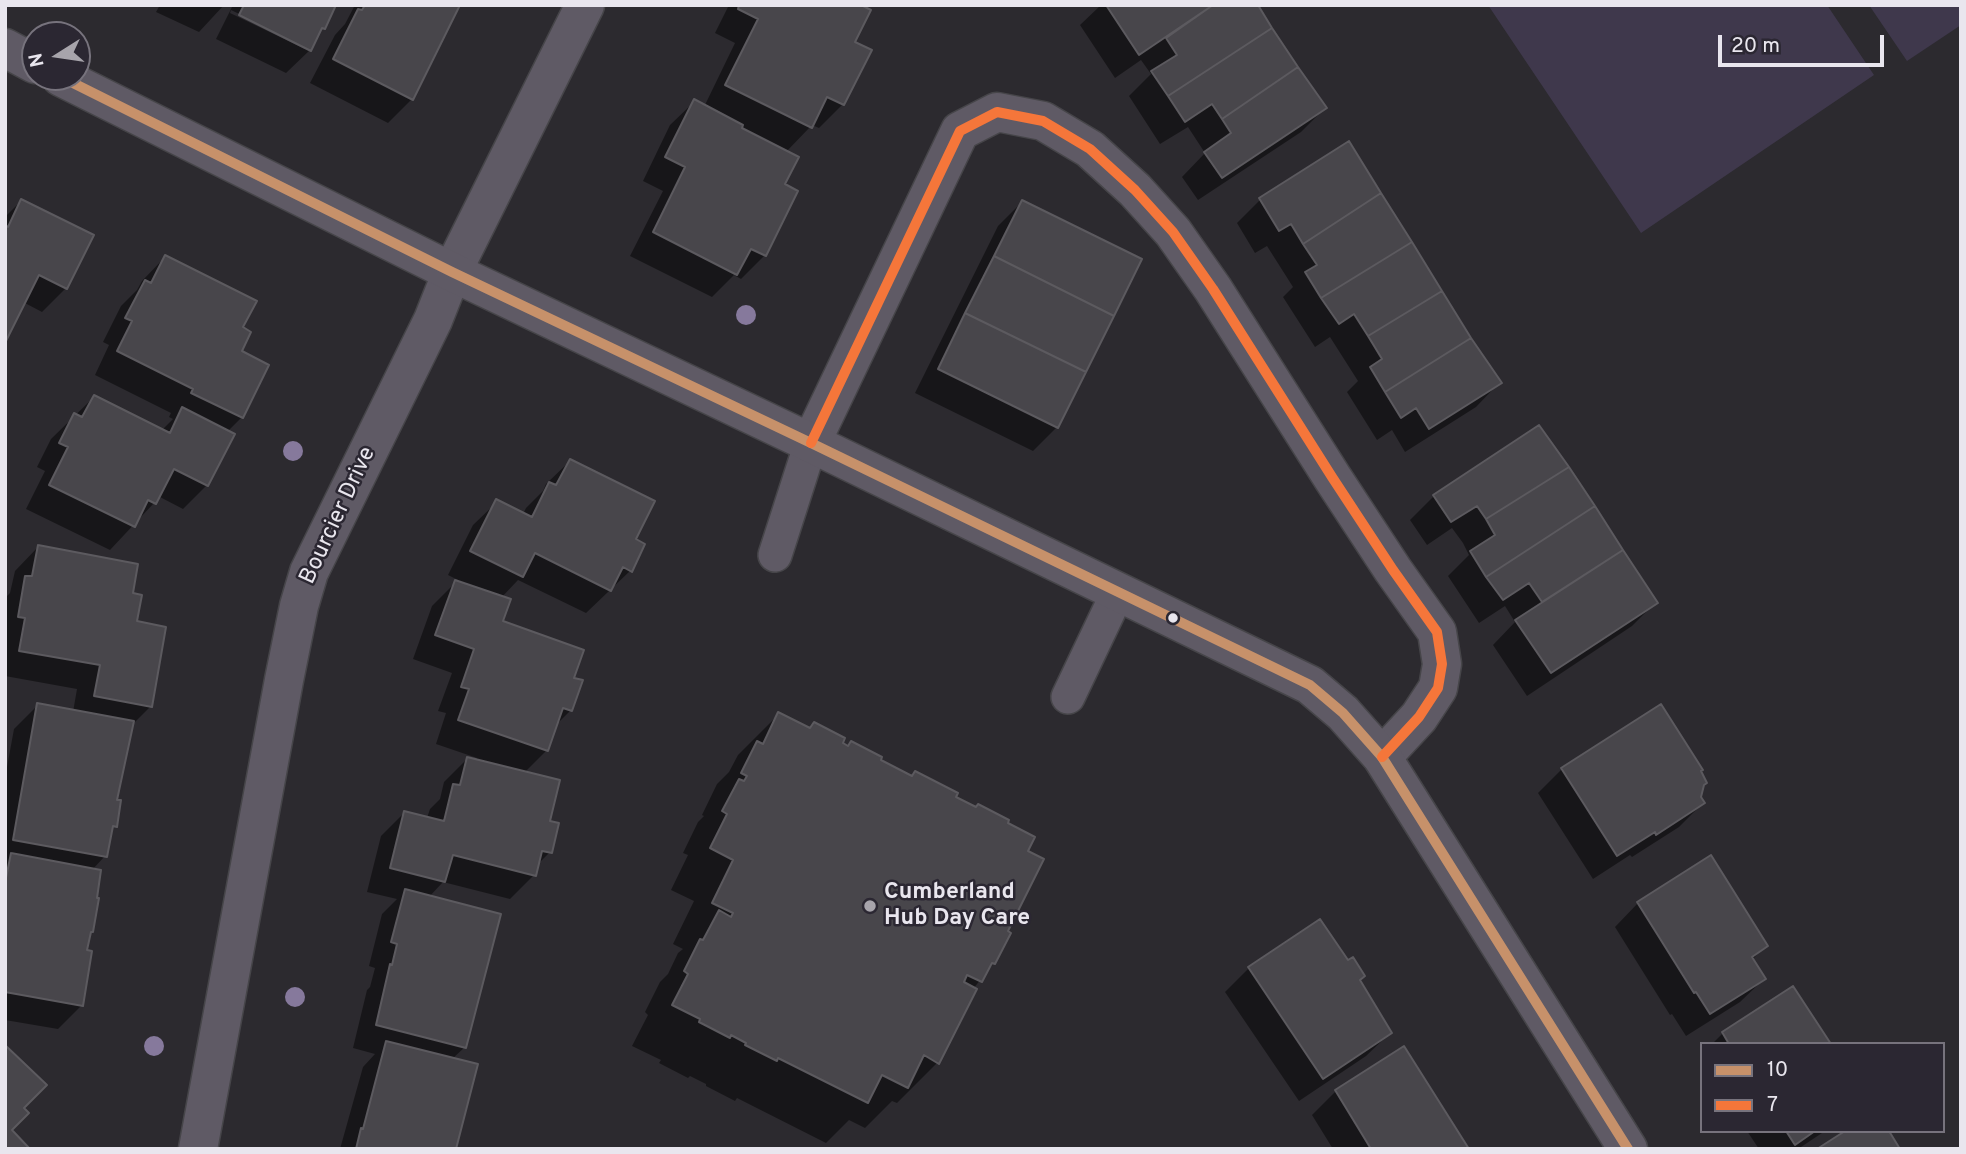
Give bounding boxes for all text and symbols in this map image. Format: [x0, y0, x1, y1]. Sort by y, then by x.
north arrow [21, 21, 91, 91]
scale bar [1721, 21, 1887, 65]
text: 20 m [1731, 33, 1780, 60]
text: N [24, 51, 51, 69]
street label: Bourcier Drive [295, 443, 383, 589]
unlabelled marker [1166, 611, 1180, 625]
place label: Cumberland Hub Day Care [884, 879, 1030, 933]
marker: Cumberland Hub Day Care [862, 898, 878, 914]
legend [1700, 1042, 1945, 1133]
text: 10 [1767, 1057, 1788, 1084]
text: 7 [1767, 1092, 1778, 1119]

